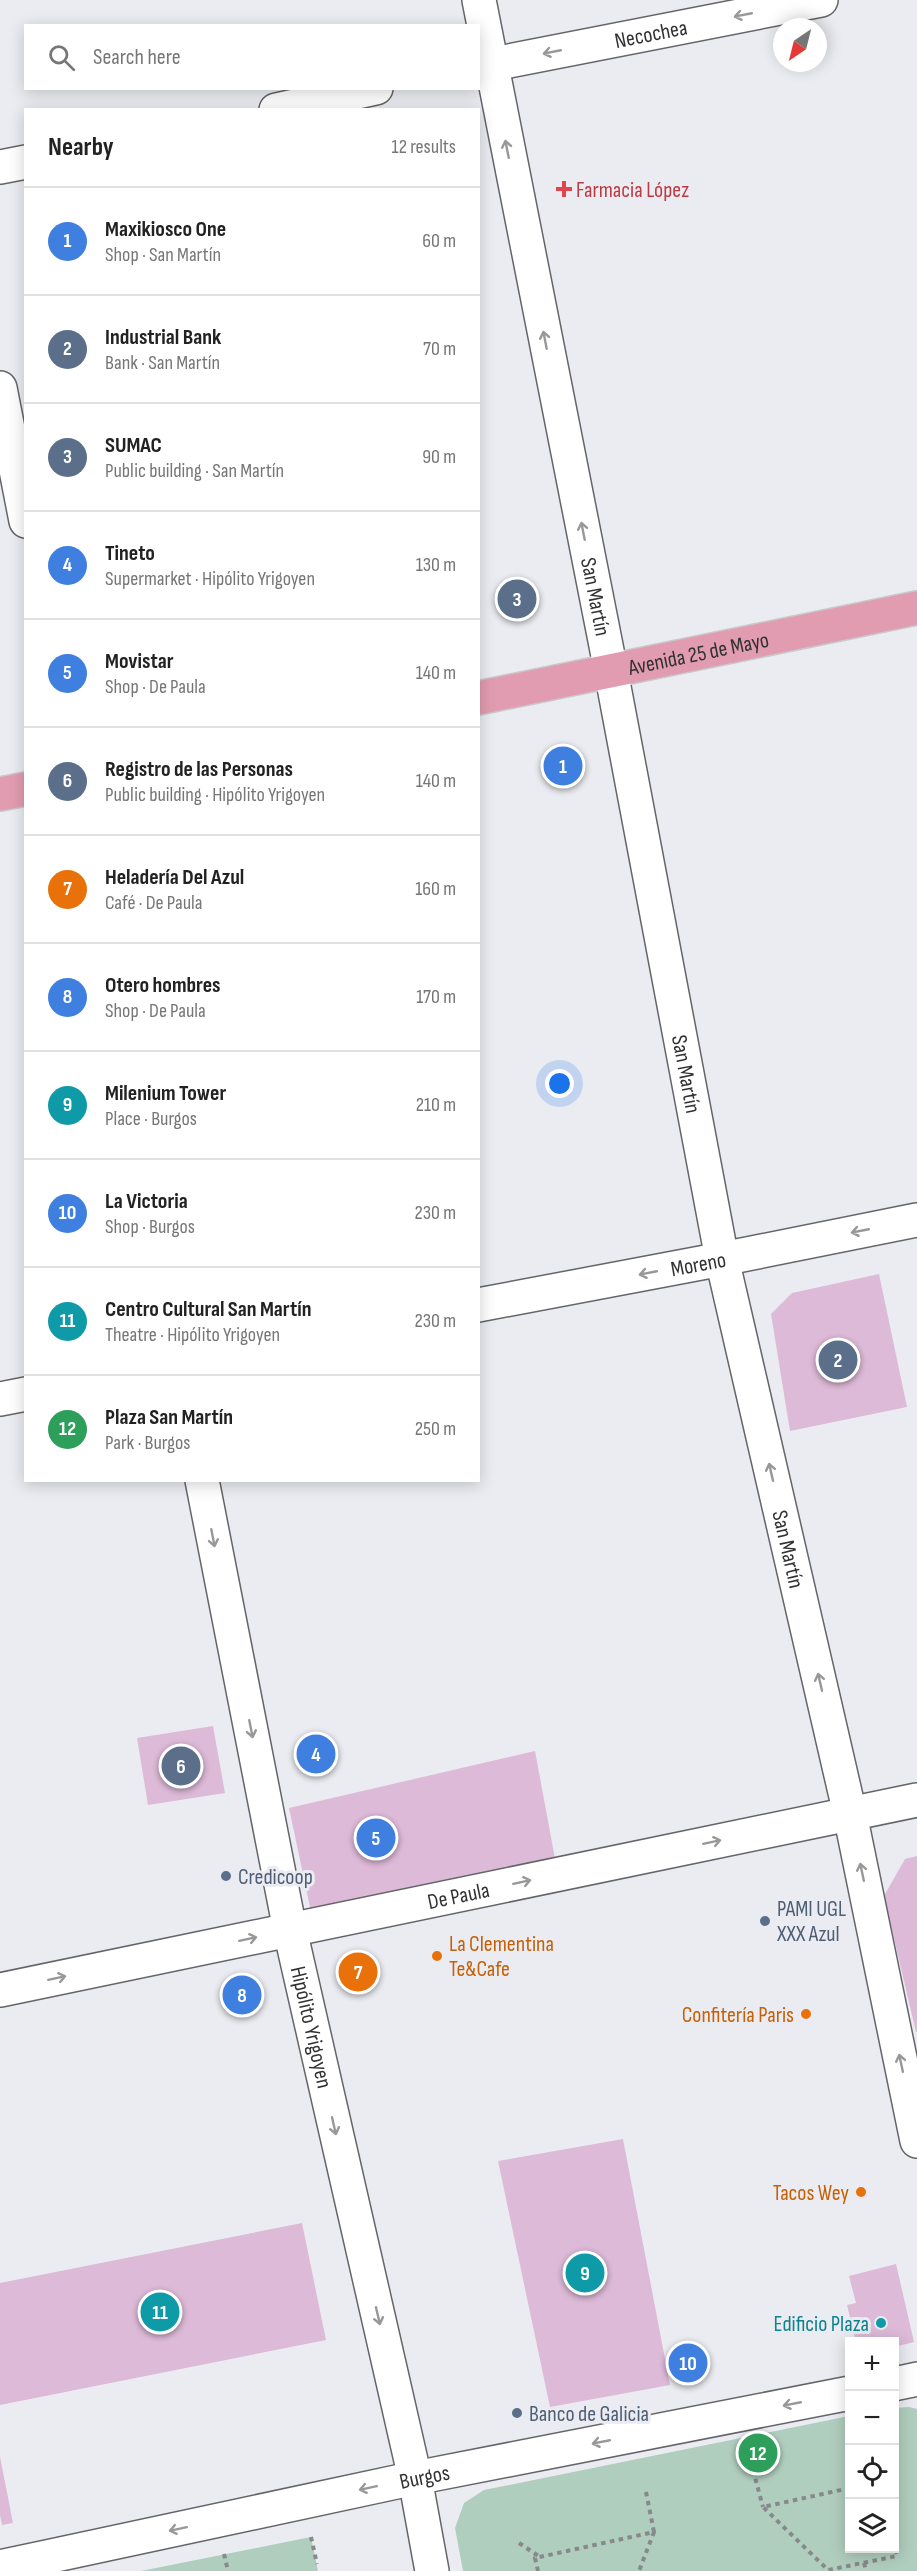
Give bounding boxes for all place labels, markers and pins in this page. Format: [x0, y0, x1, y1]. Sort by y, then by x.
place label: Farmacia López [576, 177, 689, 204]
marker: Farmacia López [557, 182, 571, 196]
pin: 3 [498, 576, 536, 622]
pin: 1 [544, 744, 582, 789]
pin: 2 [818, 1338, 858, 1382]
pin: 4 [296, 1732, 336, 1776]
pin: 6 [162, 1744, 201, 1788]
pin: 5 [356, 1816, 395, 1860]
place label: Credicoop [238, 1864, 313, 1891]
marker: Credicoop [219, 1869, 233, 1883]
place label: PAMI UGL XXX Azul [776, 1896, 846, 1948]
marker: PAMI UGL XXX Azul [758, 1914, 772, 1928]
place label: La Clementina Te&Cafe [449, 1931, 554, 1983]
marker: La Clementina Te&Cafe [430, 1949, 444, 1963]
pin: 7 [338, 1950, 378, 1994]
pin: 8 [222, 1972, 262, 2018]
place label: Confitería Paris [682, 2002, 794, 2029]
marker: Confitería Paris [799, 2007, 813, 2021]
place label: Tacos Wey [773, 2180, 849, 2207]
marker: Tacos Wey [854, 2185, 868, 2199]
pin: 9 [566, 2250, 604, 2296]
pin: 11 [140, 2290, 180, 2334]
place label: Edificio Plaza [773, 2311, 869, 2338]
marker: Edificio Plaza [874, 2316, 888, 2330]
pin: 10 [668, 2340, 708, 2386]
place label: Banco de Galicia [529, 2401, 649, 2428]
marker: Banco de Galicia [510, 2406, 524, 2420]
pin: 12 [738, 2430, 777, 2476]

